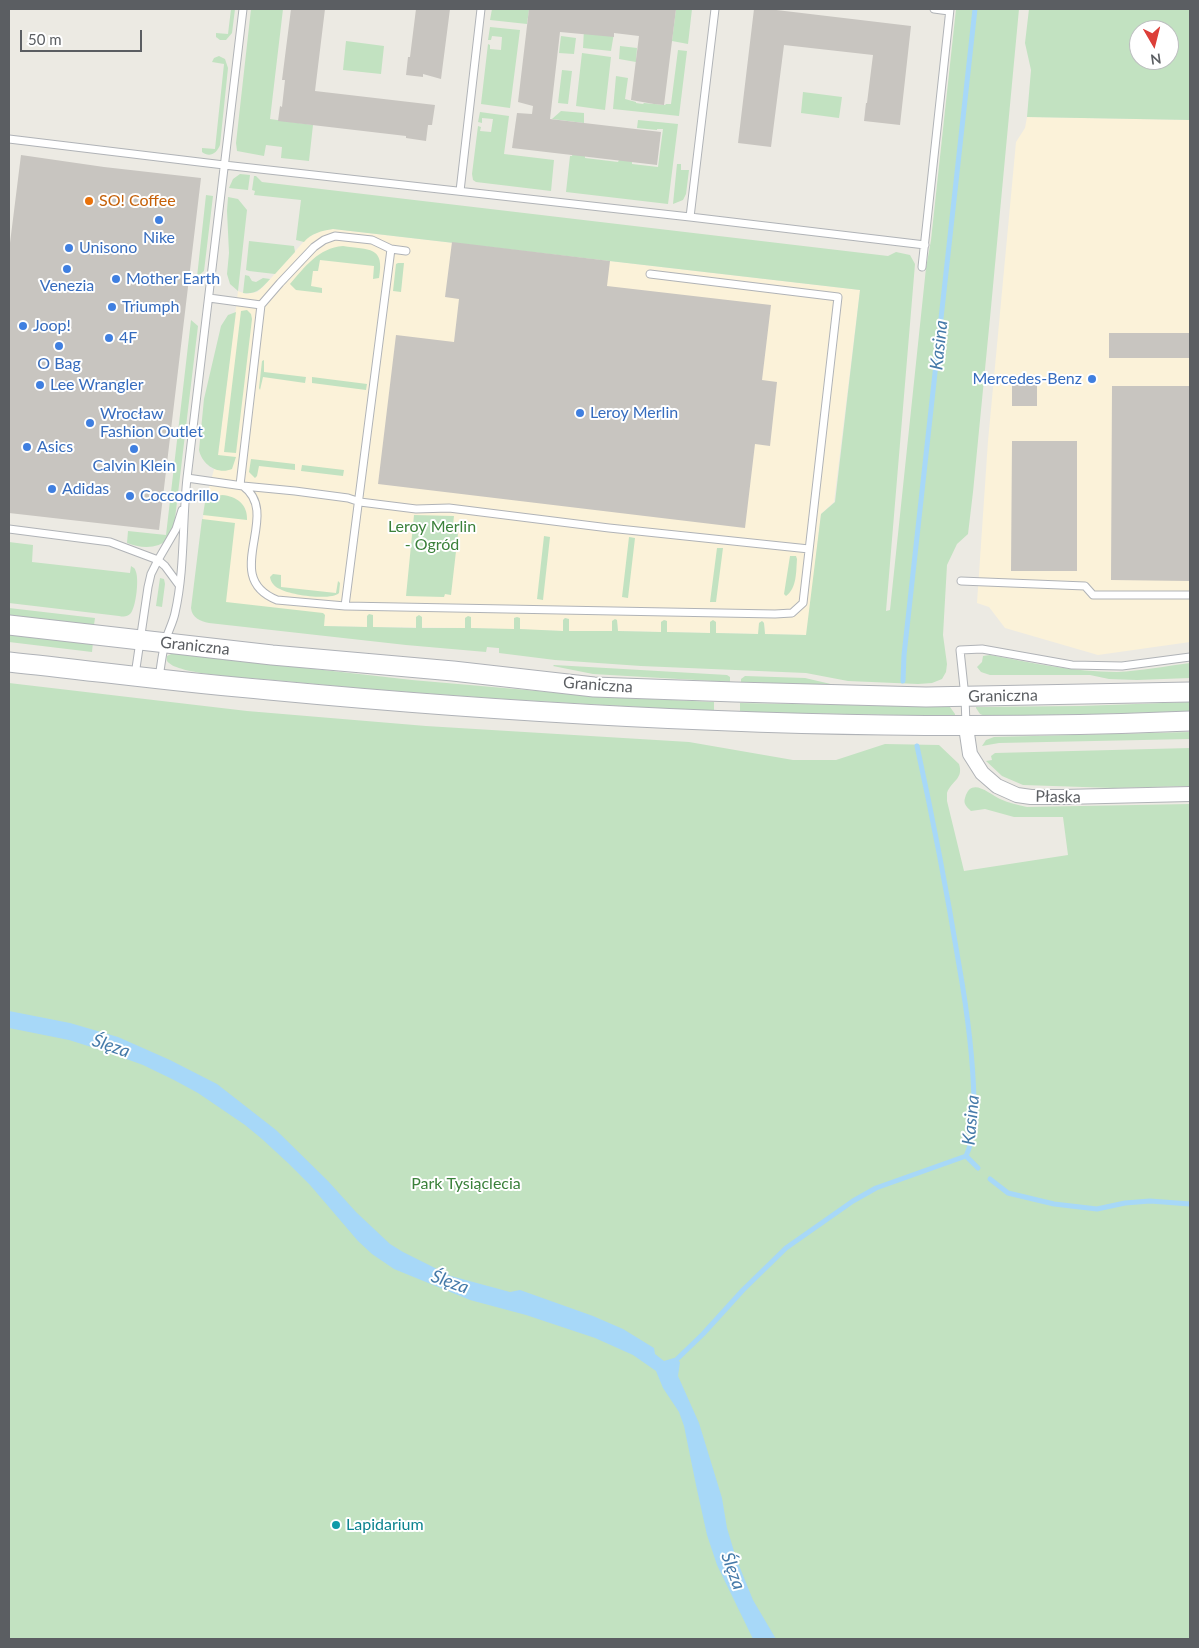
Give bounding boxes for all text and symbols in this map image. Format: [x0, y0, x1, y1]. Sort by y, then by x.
scale bar [22, 20, 145, 52]
north arrow [1129, 20, 1179, 70]
text: 50 m [28, 30, 62, 48]
text: N [1149, 50, 1163, 69]
place label: SO! Coffee [99, 191, 176, 211]
marker: SO! Coffee [83, 195, 95, 207]
marker: Nike [153, 214, 165, 226]
place label: Nike [143, 228, 175, 248]
place label: Unisono [79, 238, 137, 258]
marker: Unisono [63, 242, 75, 254]
marker: Venezia [61, 263, 73, 275]
place label: Mother Earth [126, 269, 220, 289]
marker: Mother Earth [110, 273, 122, 285]
place label: Venezia [40, 276, 94, 296]
place label: Triumph [122, 297, 179, 317]
marker: Triumph [106, 301, 118, 313]
place label: Joop! [33, 316, 71, 336]
water label: Kasina [926, 319, 952, 371]
marker: Joop! [17, 320, 29, 332]
place label: 4F [119, 328, 137, 348]
marker: 4F [103, 332, 115, 344]
marker: O Bag [53, 340, 65, 352]
place label: O Bag [37, 354, 81, 374]
place label: Mercedes-Benz [972, 369, 1082, 389]
marker: Mercedes-Benz [1086, 373, 1098, 385]
place label: Lee Wrangler [50, 375, 143, 395]
marker: Lee Wrangler [34, 379, 46, 391]
place label: Leroy Merlin [590, 403, 678, 423]
place label: Wrocław Fashion Outlet [100, 404, 203, 442]
marker: Leroy Merlin [574, 407, 586, 419]
marker: Wrocław Fashion Outlet [84, 417, 96, 429]
place label: Asics [37, 437, 73, 457]
marker: Asics [21, 441, 33, 453]
marker: Calvin Klein [128, 443, 140, 455]
place label: Calvin Klein [92, 456, 176, 476]
place label: Adidas [62, 479, 109, 499]
marker: Adidas [46, 483, 58, 495]
place label: Coccodrillo [140, 486, 219, 506]
marker: Coccodrillo [124, 490, 136, 502]
park label: Leroy Merlin - Ogród [388, 517, 476, 555]
street label: Graniczna [159, 633, 231, 659]
street label: Graniczna [563, 673, 633, 697]
street label: Graniczna [968, 686, 1038, 706]
street label: Płaska [1035, 787, 1081, 807]
water label: Ślęza [89, 1030, 133, 1062]
water label: Kasina [958, 1094, 984, 1146]
park label: Park Tysiąclecia [411, 1174, 521, 1194]
water label: Ślęza [428, 1265, 472, 1299]
place label: Lapidarium [346, 1515, 424, 1535]
marker: Lapidarium [330, 1519, 342, 1531]
water label: Ślęza [716, 1549, 750, 1593]

